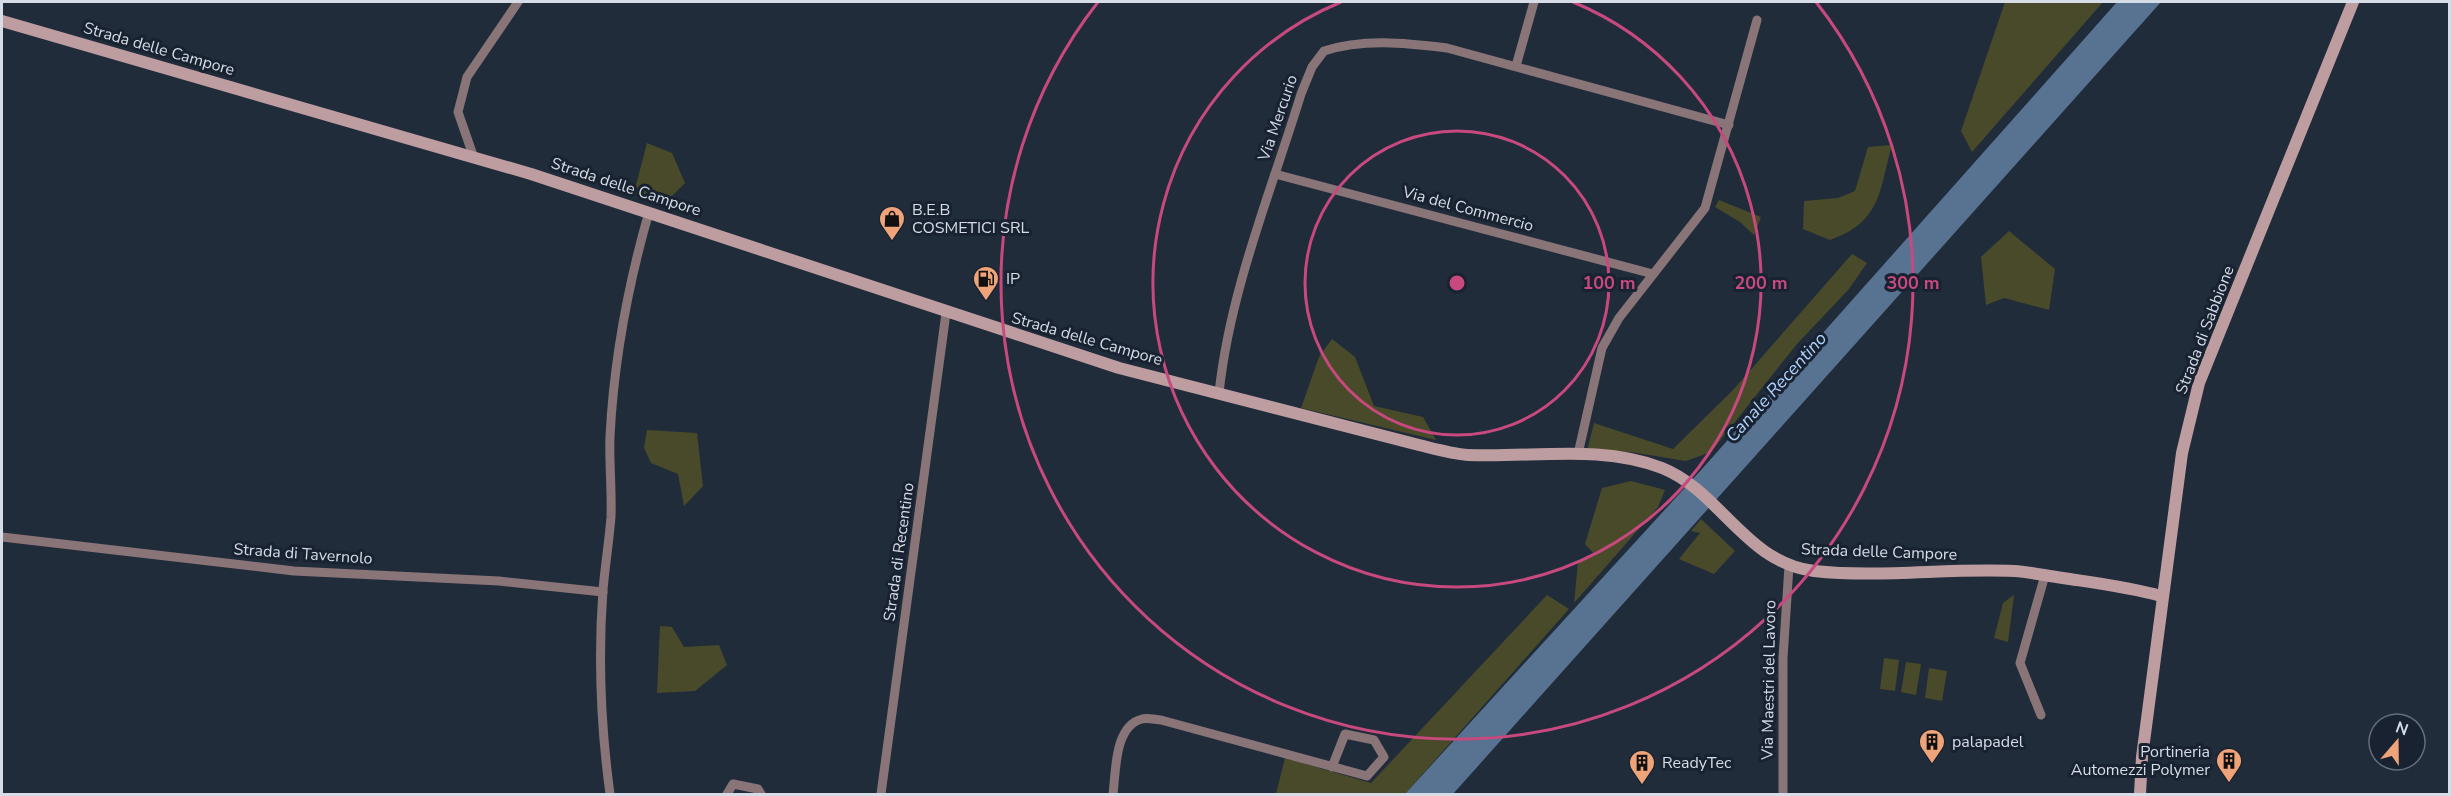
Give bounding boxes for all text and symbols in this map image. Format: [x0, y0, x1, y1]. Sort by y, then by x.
street label: Strada delle Campore [81, 17, 237, 81]
street label: Via Mercurio [1253, 72, 1303, 165]
street label: Strada delle Campore [548, 152, 704, 222]
street label: Via del Commercio [1399, 181, 1536, 237]
place label: B.E.B COSMETICI SRL [912, 199, 1030, 239]
shop icon: B.E.B COSMETICI SRL [877, 204, 907, 242]
street label: Strada di Sabbione [2170, 263, 2240, 397]
fuel station icon: IP [971, 264, 1001, 302]
place label: IP [1006, 268, 1020, 290]
text: 100 m [1582, 271, 1636, 295]
text: 200 m [1734, 271, 1788, 295]
text: 300 m [1886, 271, 1940, 295]
centre of rings [1447, 273, 1467, 293]
street label: Strada delle Campore [1009, 307, 1165, 371]
water label: Canale Recentino [1720, 327, 1832, 447]
street label: Strada di Recentino [878, 481, 920, 623]
street label: Strada di Tavernolo [233, 538, 373, 570]
street label: Strada delle Campore [1800, 538, 1958, 566]
street label: Via Maestri del Lavoro [1757, 600, 1781, 761]
north arrow [2367, 712, 2427, 772]
text: N [2392, 716, 2411, 741]
building icon: palapadel [1917, 727, 1947, 765]
place label: palapadel [1952, 731, 2024, 753]
place label: Portineria Automezzi Polymer [2071, 741, 2210, 781]
building icon: Portineria Automezzi Polymer [2214, 746, 2244, 784]
building icon: ReadyTec [1627, 748, 1657, 786]
place label: ReadyTec [1662, 752, 1732, 774]

